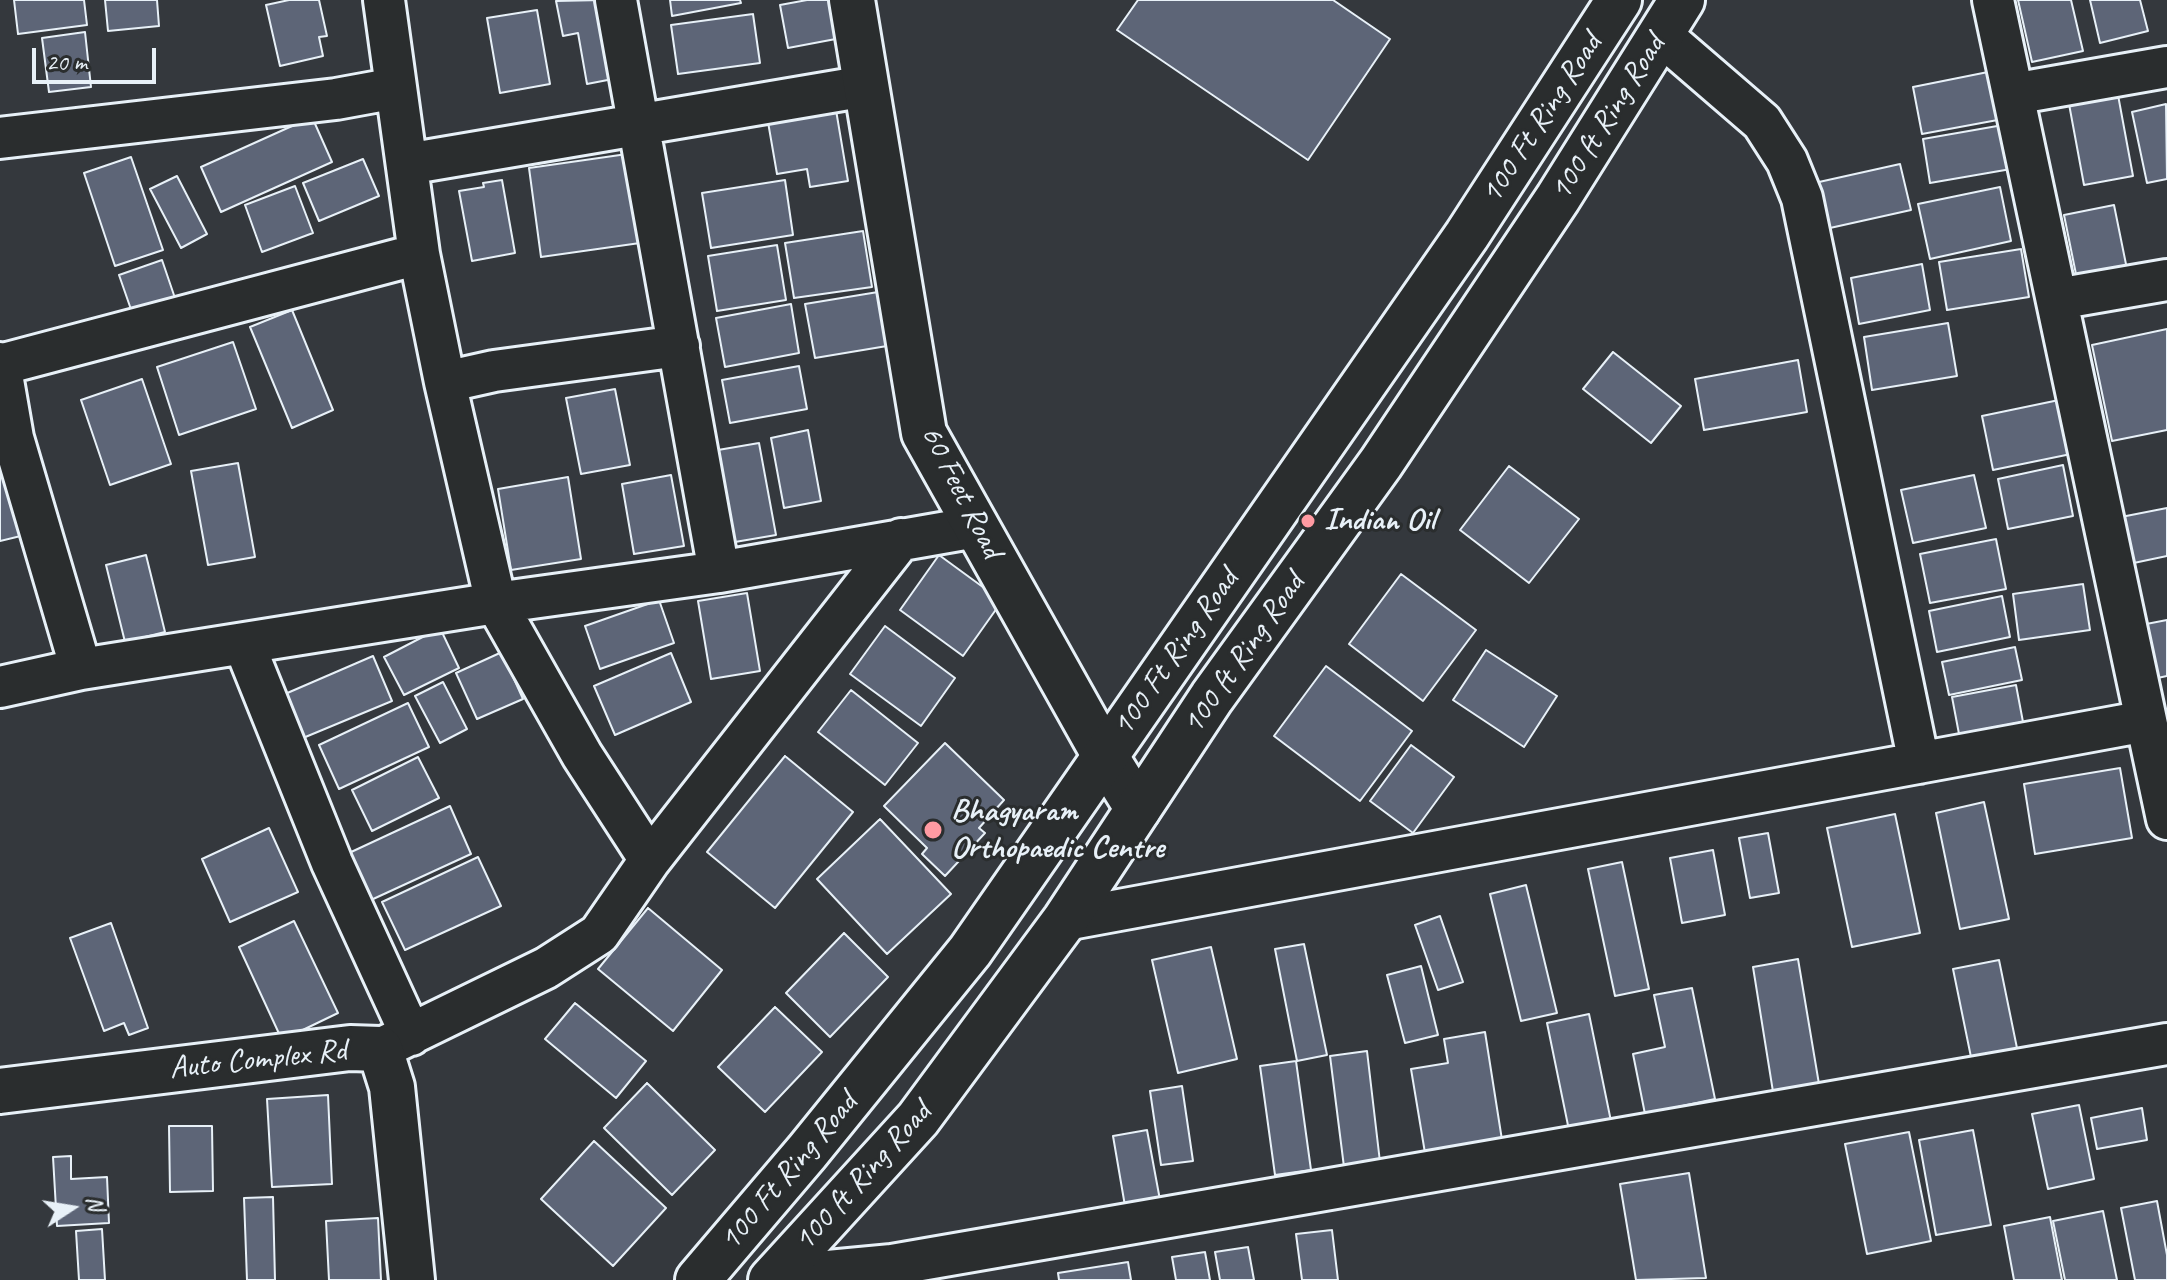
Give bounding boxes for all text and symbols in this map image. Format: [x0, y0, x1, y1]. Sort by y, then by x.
street label: 100 Ft Ring Road [1473, 27, 1611, 211]
street label: 100 ft Ring Road [1542, 28, 1674, 208]
scale bar [36, 32, 160, 82]
text: 20 m [46, 47, 87, 77]
street label: 60 Feet Road [911, 419, 1011, 565]
place label: Indian Oil [1324, 502, 1435, 540]
marker: Indian Oil [1299, 512, 1317, 530]
street label: 100 Ft Ring Road [1105, 562, 1247, 744]
street label: 100 ft Ring Road [1174, 566, 1314, 742]
place label: Bhagyaram Orthopaedic Centre [951, 793, 1164, 868]
marker: Bhagyaram Orthopaedic Centre [922, 819, 944, 841]
street label: Auto Complex Rd [168, 1032, 348, 1088]
street label: 100 Ft Ring Road [712, 1085, 866, 1259]
street label: 100 ft Ring Road [786, 1094, 940, 1260]
north arrow [32, 1168, 112, 1248]
text: N [80, 1193, 111, 1213]

